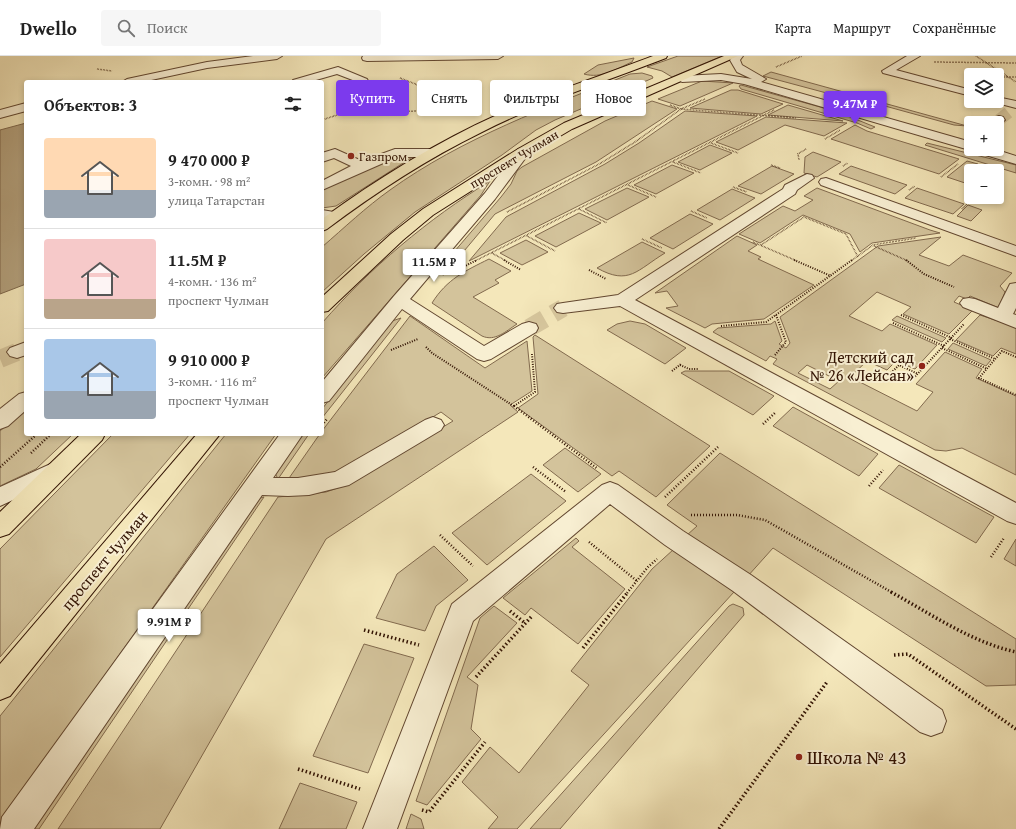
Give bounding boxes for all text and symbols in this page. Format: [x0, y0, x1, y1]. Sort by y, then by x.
search box [101, 10, 381, 46]
text: Dwello [20, 14, 77, 42]
icon: search [115, 17, 137, 39]
text: Поиск [147, 17, 188, 38]
text: Карта [775, 18, 811, 38]
text: Маршрут [833, 18, 891, 38]
text: Сохранённые [913, 18, 996, 38]
map controls [964, 68, 1004, 204]
button: layers [964, 68, 1004, 108]
chip: Купить [336, 80, 409, 116]
chip: Снять [417, 80, 482, 116]
chip: Фильтры [490, 80, 573, 116]
chip: Новое [581, 80, 646, 116]
pin: 9.47M ₽ [818, 91, 892, 125]
text: Объектов: 3 [44, 92, 137, 117]
icon: filters [282, 93, 304, 115]
text: 9.47M ₽ [833, 94, 877, 113]
button: + [964, 116, 1004, 156]
street label: проспект Чулман [466, 125, 563, 193]
text: 9 470 000 ₽ [168, 147, 250, 172]
place label: Газпром [359, 147, 407, 166]
marker: Газпром [346, 151, 356, 161]
icon: home [76, 154, 124, 202]
button: − [964, 164, 1004, 204]
text: 3-комн. · 98 m² [168, 172, 250, 191]
text: улица Татарстан [168, 191, 265, 210]
text: 11.5M ₽ [168, 247, 226, 272]
pin: 11.5M ₽ [397, 249, 471, 283]
text: 11.5M ₽ [412, 252, 456, 271]
icon: home [76, 255, 124, 303]
text: 4-комн. · 136 m² [168, 272, 257, 291]
text: проспект Чулман [168, 291, 269, 310]
place label: Детский сад № 26 «Лейсан» [809, 345, 914, 387]
text: 9 910 000 ₽ [168, 347, 250, 372]
icon: home [76, 355, 124, 403]
marker: Детский сад № 26 «Лейсан» [917, 361, 927, 371]
text: 3-комн. · 116 m² [168, 372, 257, 391]
text: проспект Чулман [168, 391, 269, 410]
street label: проспект Чулман [55, 505, 153, 615]
pin: 9.91M ₽ [132, 609, 206, 643]
text: 9.91M ₽ [147, 612, 191, 631]
place label: Школа № 43 [807, 743, 907, 771]
marker: Школа № 43 [794, 752, 804, 762]

